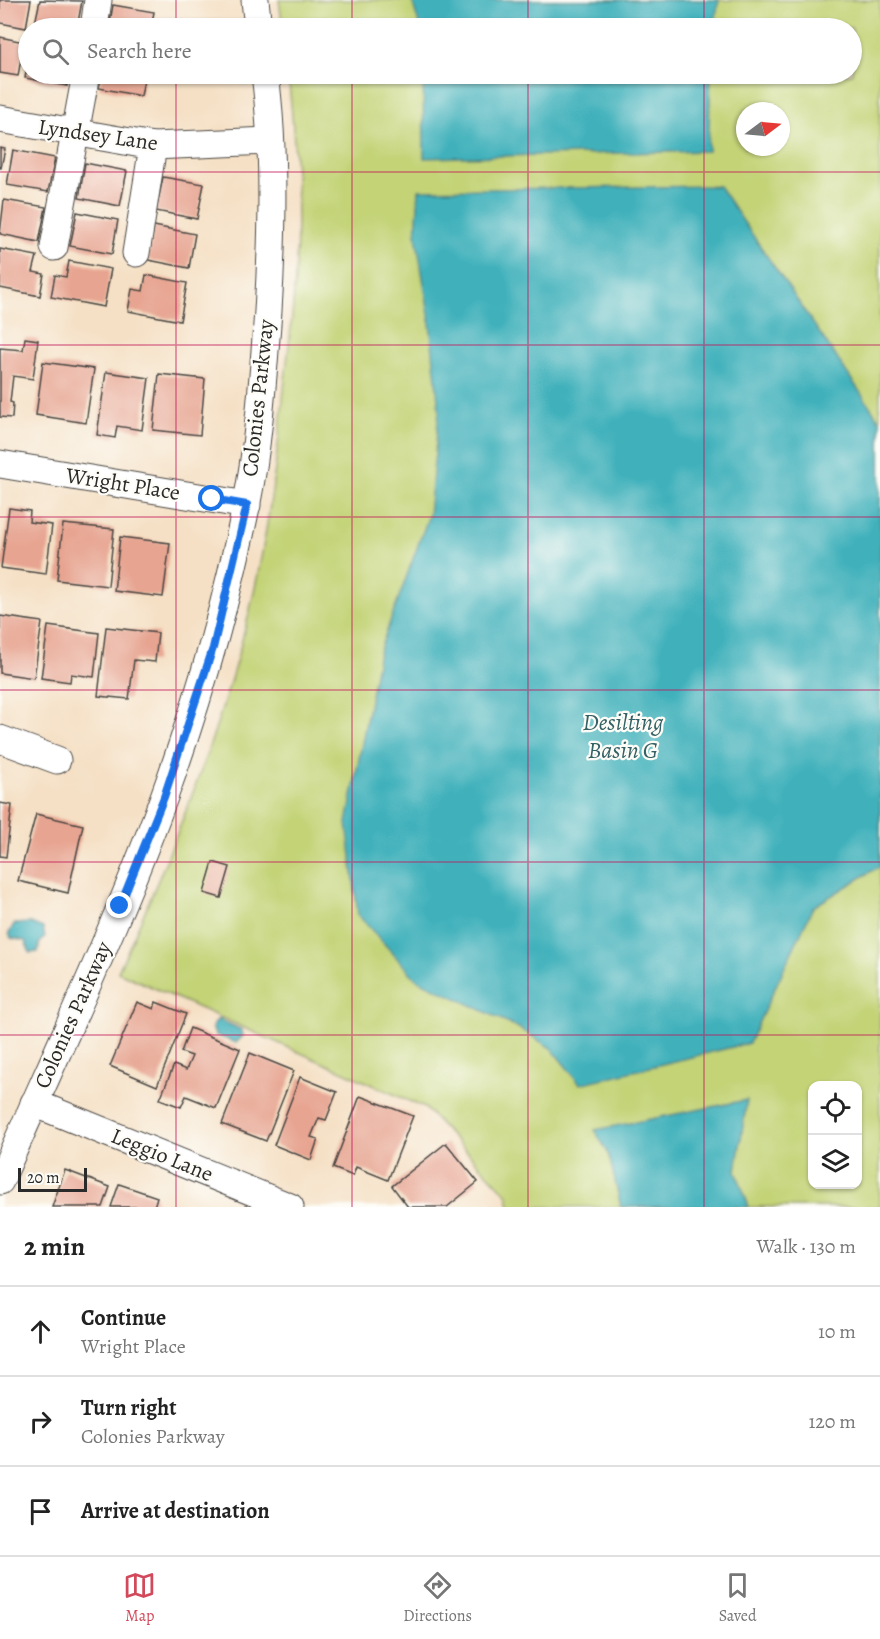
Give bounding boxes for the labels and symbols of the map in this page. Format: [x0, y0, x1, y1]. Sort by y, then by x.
north arrow [736, 102, 790, 156]
street label: Lyndsey Lane [36, 112, 160, 158]
street label: Colonies Parkway [235, 318, 281, 478]
street label: Wright Place [63, 460, 182, 508]
route start [198, 485, 224, 511]
water label: Desilting Basin G [582, 706, 664, 766]
route end [106, 892, 132, 918]
street label: Colonies Parkway [27, 937, 119, 1093]
street label: Leggio Lane [106, 1121, 218, 1189]
scale bar [18, 1165, 87, 1192]

